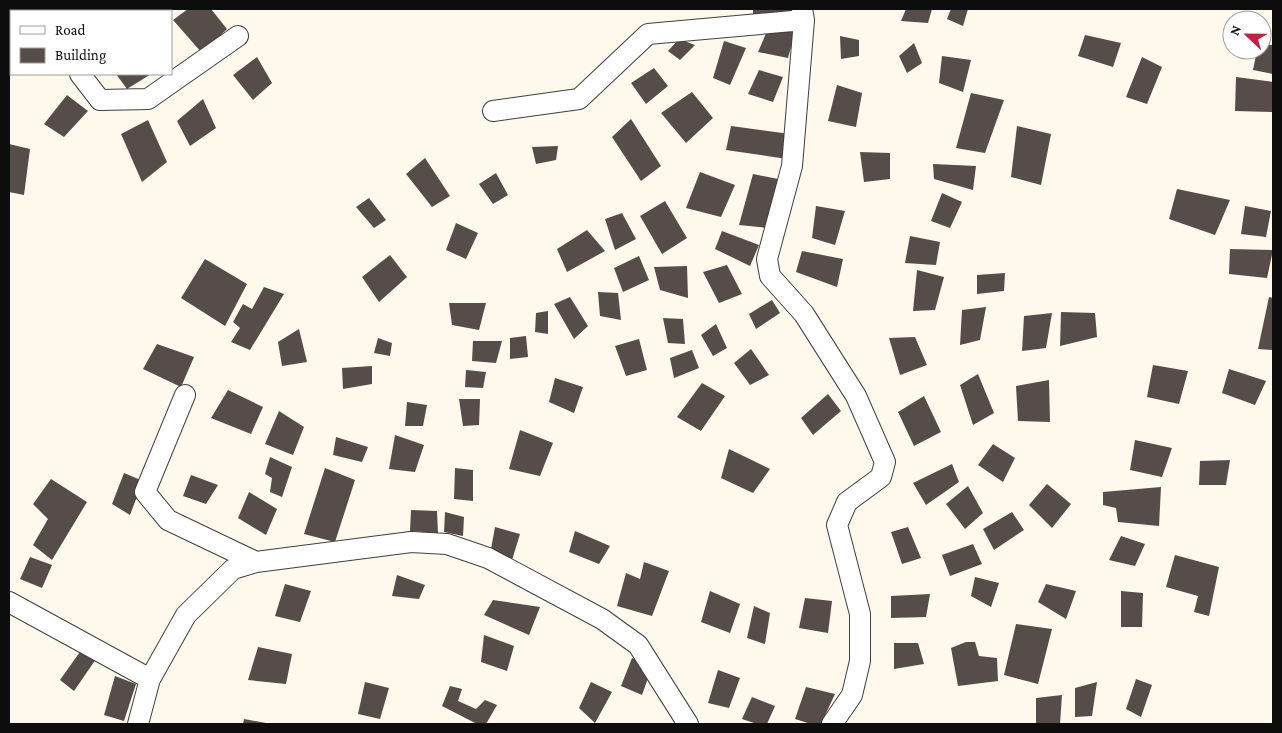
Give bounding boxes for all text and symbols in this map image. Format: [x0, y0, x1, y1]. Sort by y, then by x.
legend [10, 10, 172, 75]
north arrow [1222, 10, 1272, 60]
text: Road [55, 22, 86, 38]
text: N [1226, 22, 1244, 38]
text: Building [55, 47, 106, 64]

